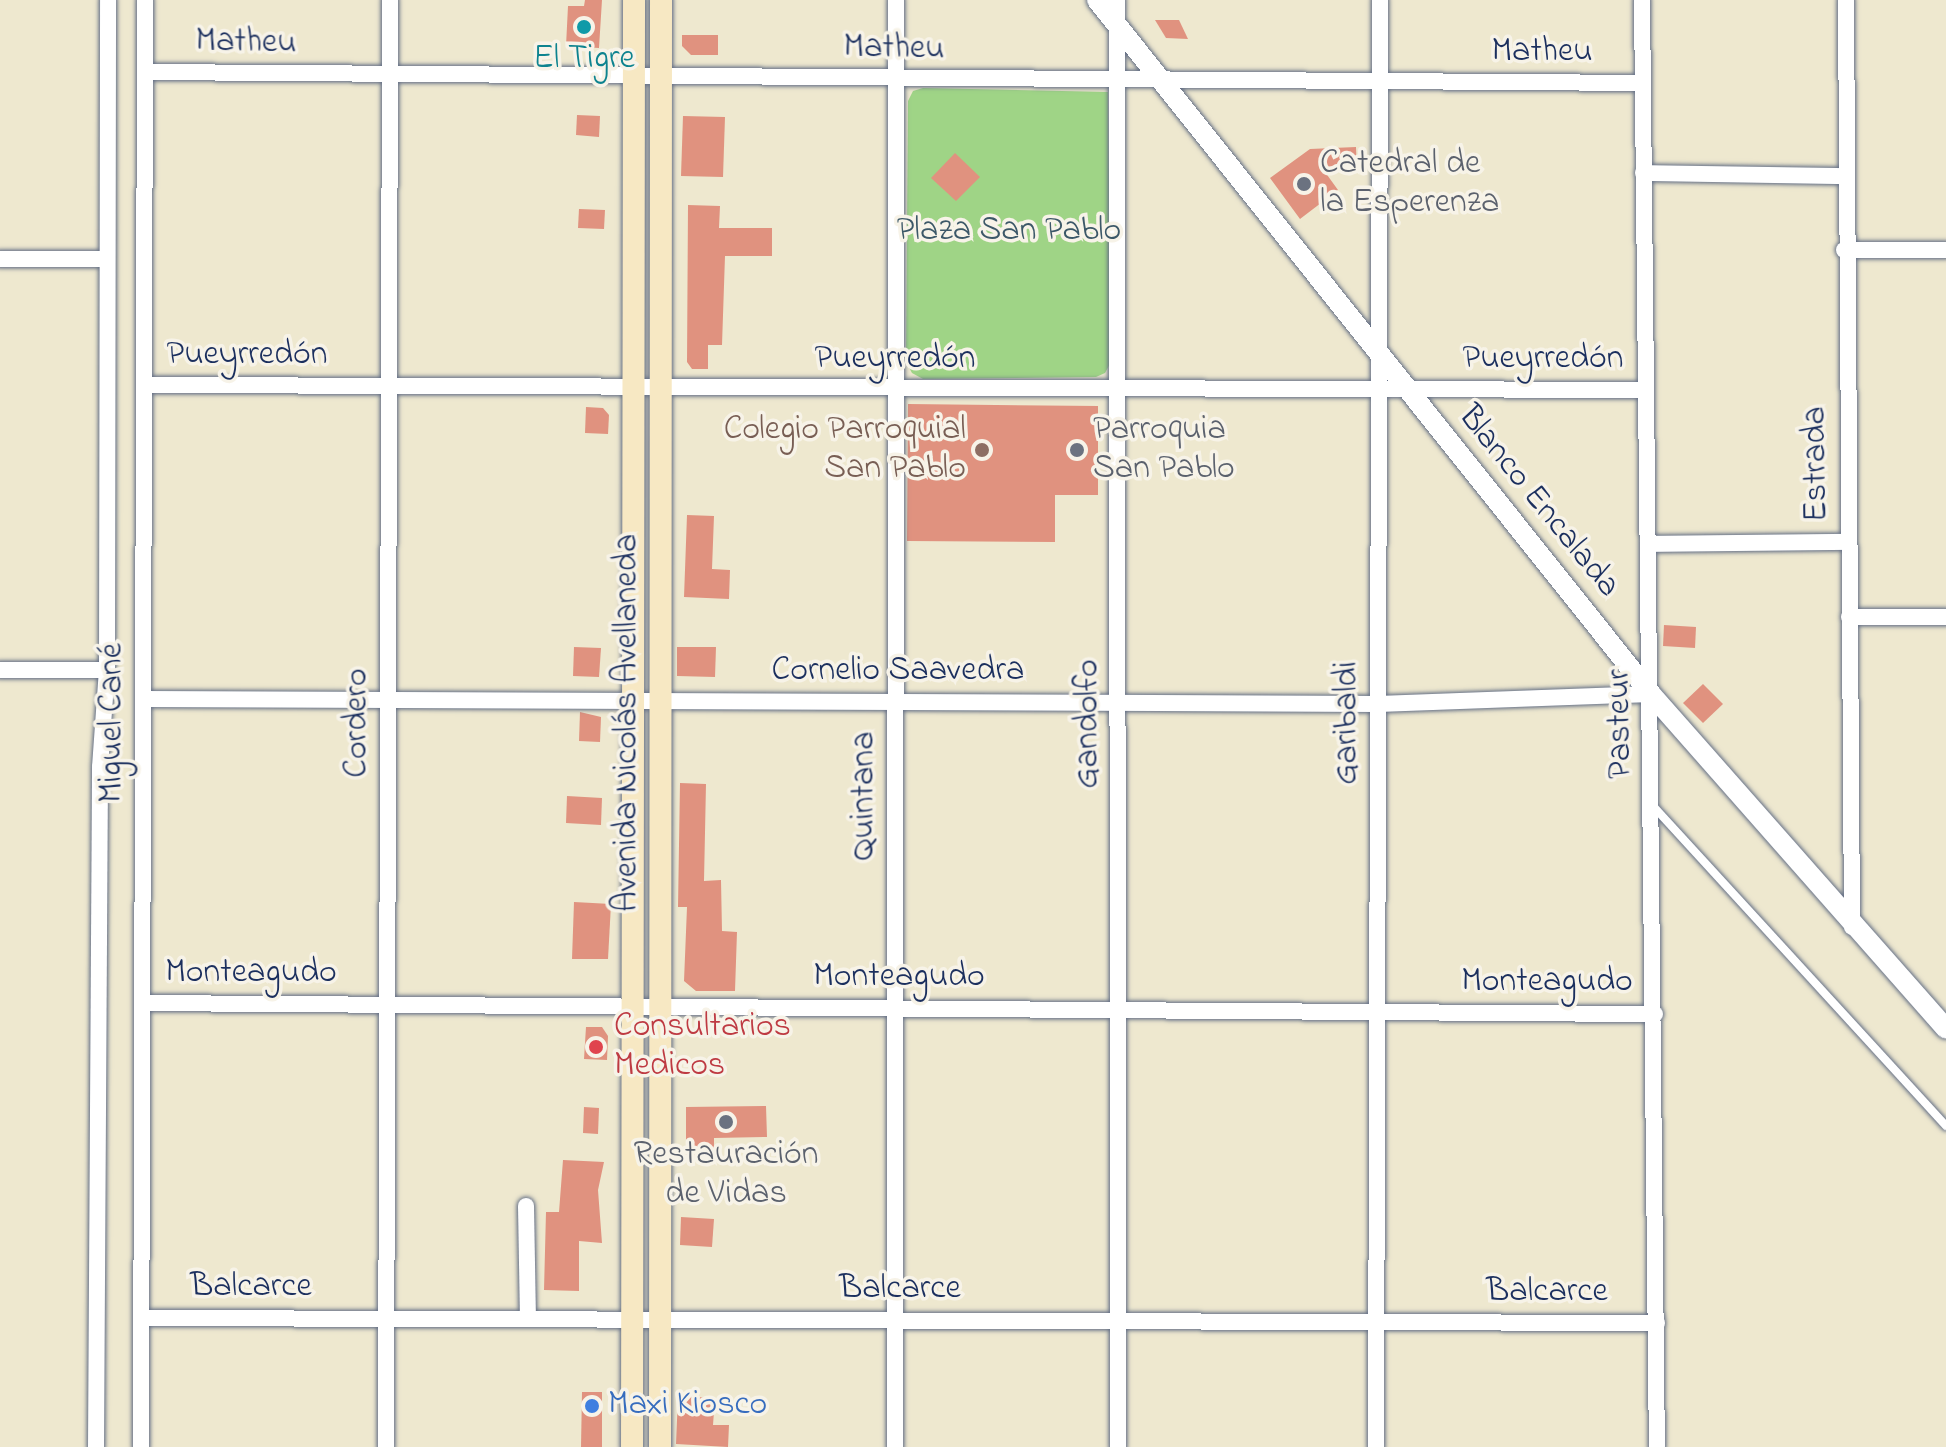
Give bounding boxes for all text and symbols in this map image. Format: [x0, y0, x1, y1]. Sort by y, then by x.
marker: El Tigre [575, 18, 593, 36]
street label: Matheu [195, 22, 297, 64]
street label: Matheu [843, 28, 945, 70]
street label: Matheu [1491, 33, 1593, 73]
place label: El Tigre [533, 40, 635, 80]
place label: Catedral de la Esperenza [1320, 144, 1499, 224]
marker: Catedral de la Esperenza [1295, 175, 1313, 193]
park label: Plaza San Pablo [897, 212, 1121, 252]
street label: Pueyrredón [167, 336, 327, 376]
street label: Pueyrredón [815, 340, 975, 380]
street label: Pueyrredón [1463, 340, 1623, 380]
street label: Blanco Encalada [1448, 398, 1628, 606]
street label: Estrada [1796, 406, 1838, 522]
place label: Colegio Parroquial San Pablo [724, 410, 966, 490]
place label: Parroquia San Pablo [1093, 410, 1235, 490]
marker: Colegio Parroquial San Pablo [973, 441, 991, 459]
marker: Parroquia San Pablo [1068, 441, 1086, 459]
street label: Avenida Nicolás Avellaneda [608, 534, 648, 912]
street label: Miguel Cané [93, 643, 133, 803]
street label: Cornelio Saavedra [772, 652, 1024, 692]
street label: Gandolfo [1069, 659, 1109, 789]
street label: Garibaldi [1328, 661, 1368, 785]
street label: Cordero [338, 668, 378, 778]
street label: Pasteur [1600, 669, 1642, 779]
street label: Quintana [845, 732, 885, 860]
street label: Monteagudo [165, 954, 337, 994]
street label: Monteagudo [813, 958, 985, 998]
street label: Monteagudo [1461, 963, 1633, 1003]
place label: Consultarios Medicos [614, 1007, 791, 1086]
marker: Consultarios Medicos [585, 1036, 607, 1058]
marker: Restauración de Vidas [717, 1113, 735, 1131]
place label: Restauración de Vidas [633, 1135, 819, 1214]
street label: Balcarce [190, 1268, 312, 1308]
street label: Balcarce [839, 1270, 961, 1310]
street label: Balcarce [1486, 1273, 1608, 1313]
place label: Maxi Kiosco [608, 1386, 767, 1426]
marker: Maxi Kiosco [583, 1397, 601, 1415]

